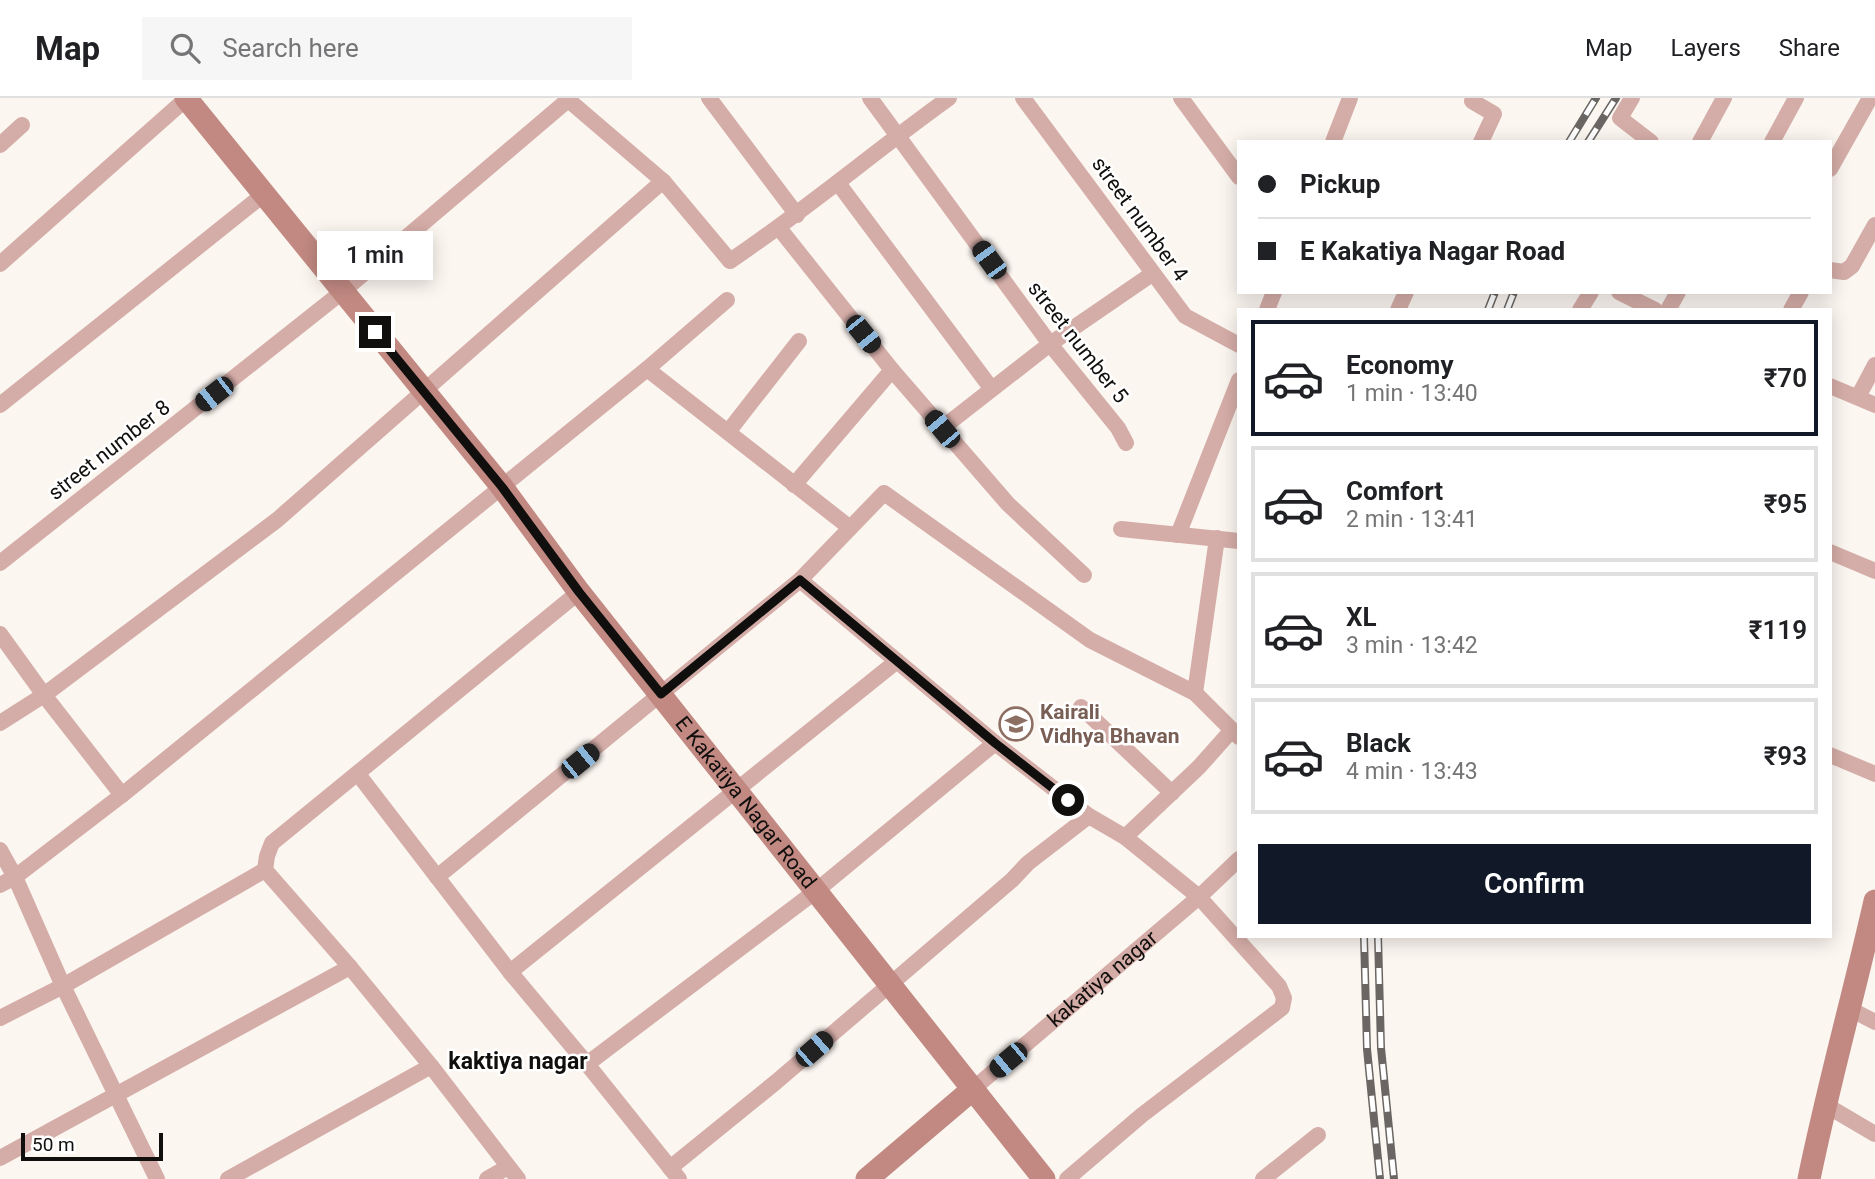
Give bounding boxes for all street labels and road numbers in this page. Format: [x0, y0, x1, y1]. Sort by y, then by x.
street label: street number 4 [1087, 152, 1193, 286]
street label: street number 5 [1023, 276, 1133, 408]
street label: street number 8 [43, 395, 175, 505]
street label: E Kakatiya Nagar Road [670, 712, 821, 893]
street label: kakatiya nagar [1043, 926, 1162, 1032]

